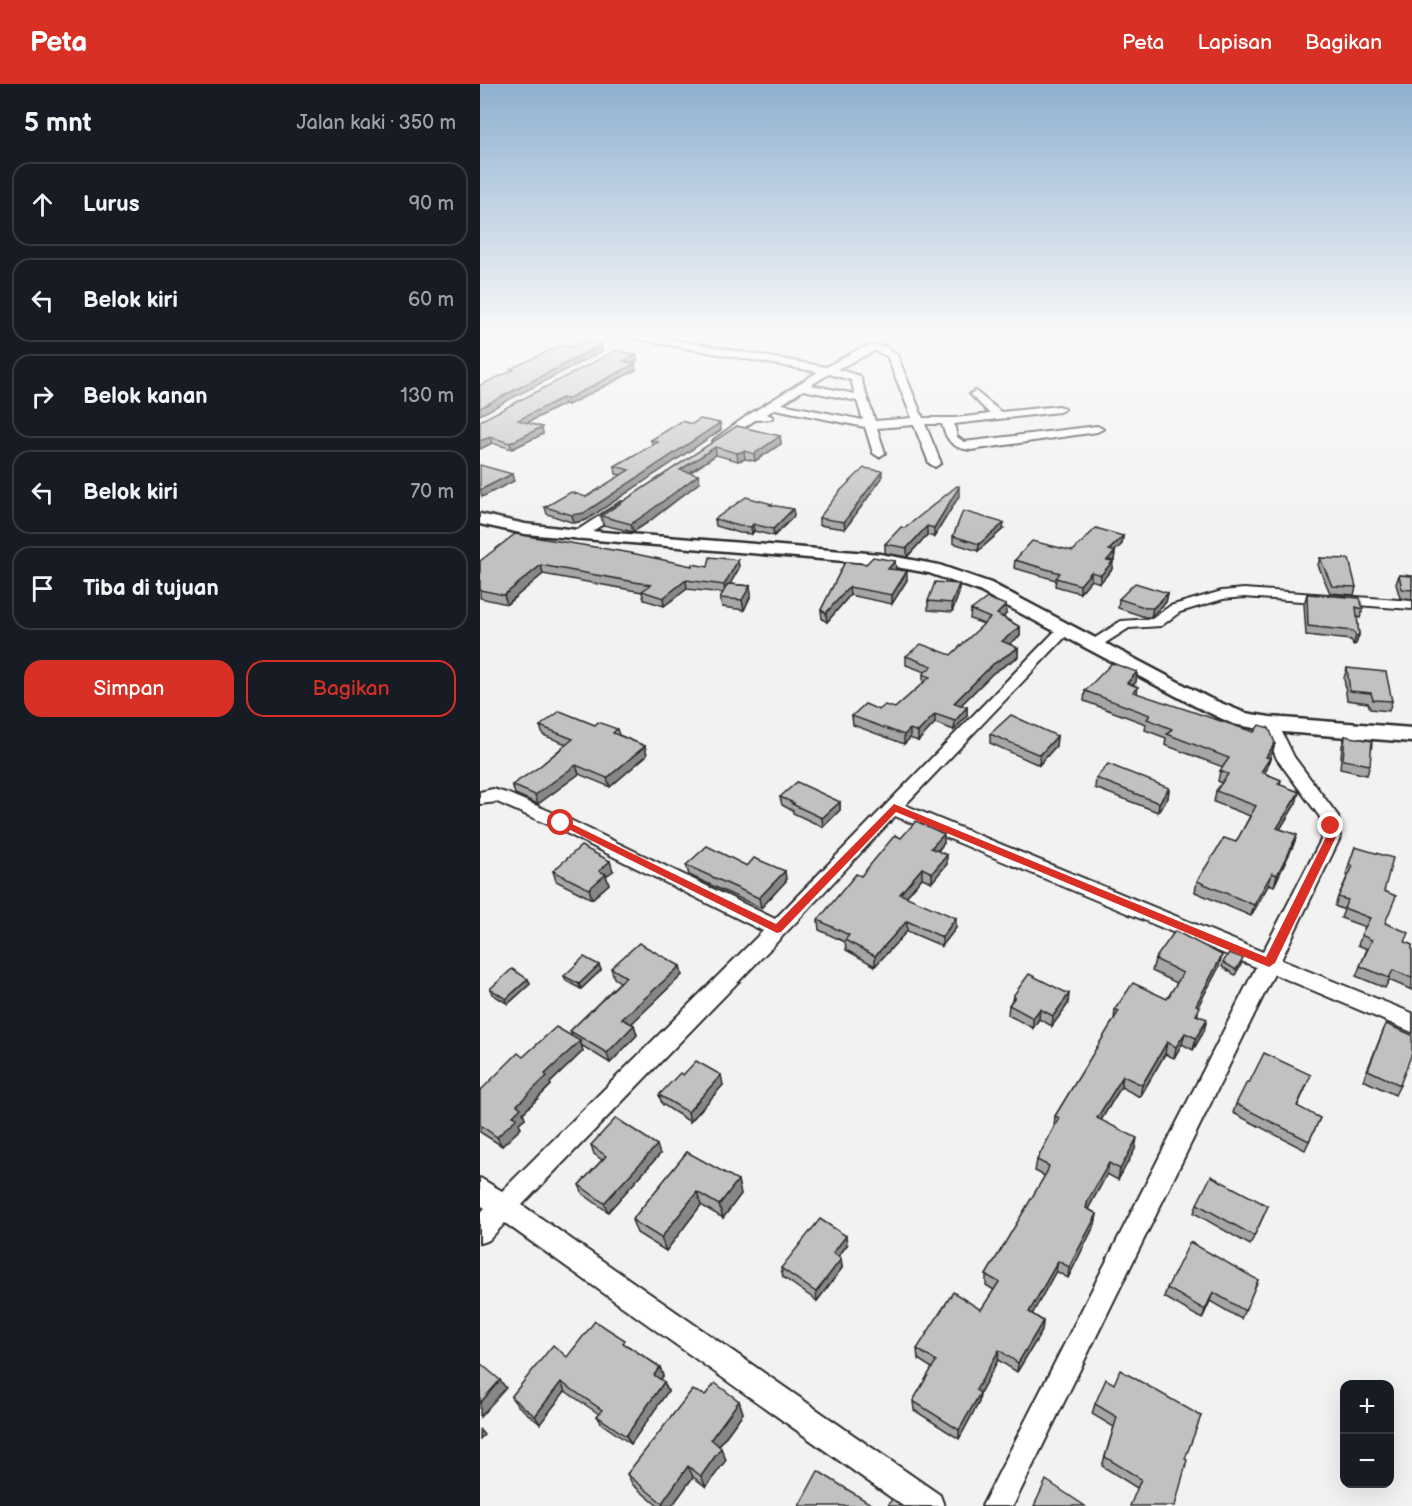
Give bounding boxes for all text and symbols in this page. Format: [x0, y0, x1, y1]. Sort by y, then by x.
text: Peta [30, 26, 87, 59]
text: Peta [1122, 30, 1164, 55]
text: Lapisan [1197, 30, 1272, 55]
text: Bagikan [1305, 30, 1382, 55]
text: 5 mnt [24, 108, 91, 139]
text: Jalan kaki · 350 m [297, 111, 456, 135]
icon: ahead [26, 188, 59, 221]
text: Lurus [83, 191, 139, 218]
text: 90 m [409, 192, 454, 216]
icon: left [26, 284, 59, 317]
text: Belok kiri [83, 287, 178, 314]
text: 60 m [408, 288, 454, 312]
icon: right [26, 380, 59, 413]
text: Belok kanan [83, 383, 208, 410]
text: 130 m [400, 384, 454, 408]
icon: left [26, 476, 59, 509]
text: Belok kiri [83, 479, 178, 506]
text: 70 m [410, 480, 454, 504]
icon: arrive [26, 572, 59, 605]
text: Tiba di tujuan [83, 575, 219, 602]
button: Simpan [24, 660, 234, 717]
button: Bagikan [246, 660, 456, 717]
route start [547, 809, 573, 835]
route end [1317, 812, 1343, 838]
map controls [1340, 1380, 1394, 1488]
button: + [1340, 1380, 1394, 1434]
button: − [1340, 1434, 1394, 1488]

